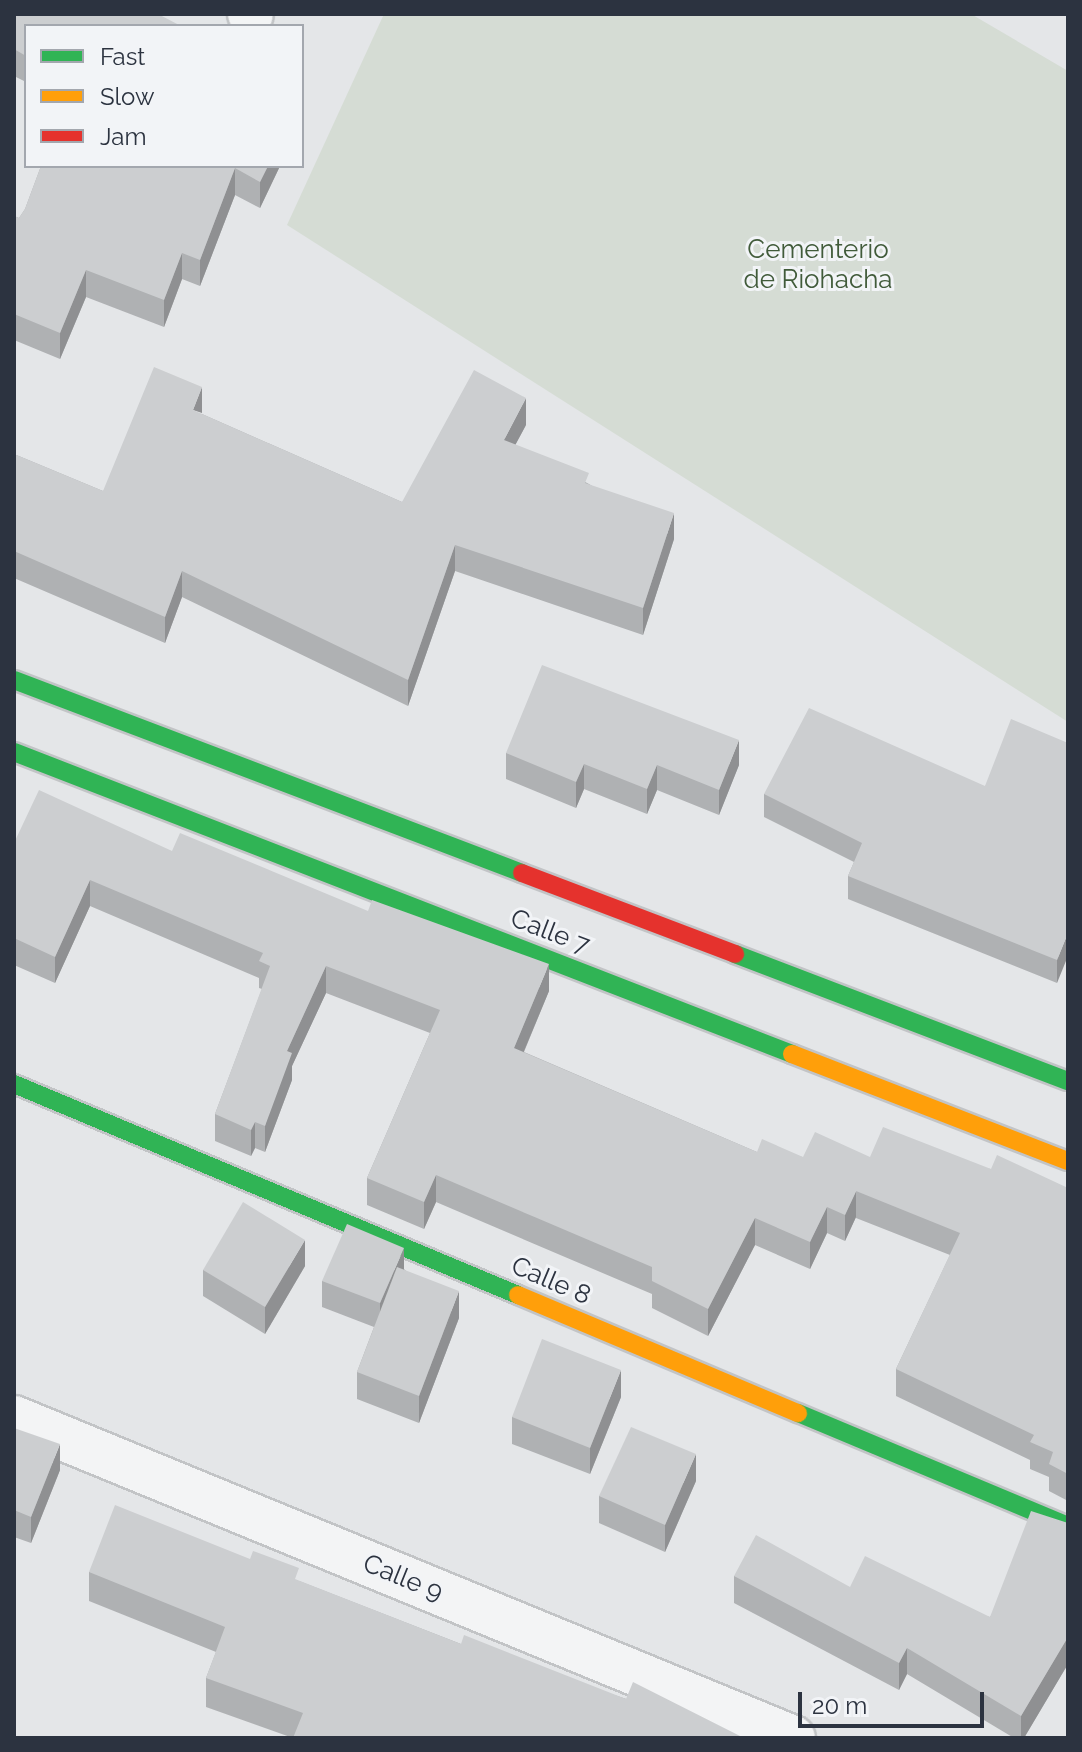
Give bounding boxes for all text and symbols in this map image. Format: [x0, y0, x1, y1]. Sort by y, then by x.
legend [24, 24, 304, 168]
text: Fast [100, 42, 145, 71]
text: Slow [100, 82, 154, 111]
text: Jam [100, 122, 146, 151]
park label: Cementerio de Riohacha [744, 234, 892, 296]
street label: Calle 7 [506, 903, 594, 961]
street label: Calle 8 [506, 1250, 596, 1312]
street label: Calle 9 [359, 1548, 447, 1608]
scale bar [802, 1676, 988, 1726]
text: 20 m [812, 1691, 867, 1720]

